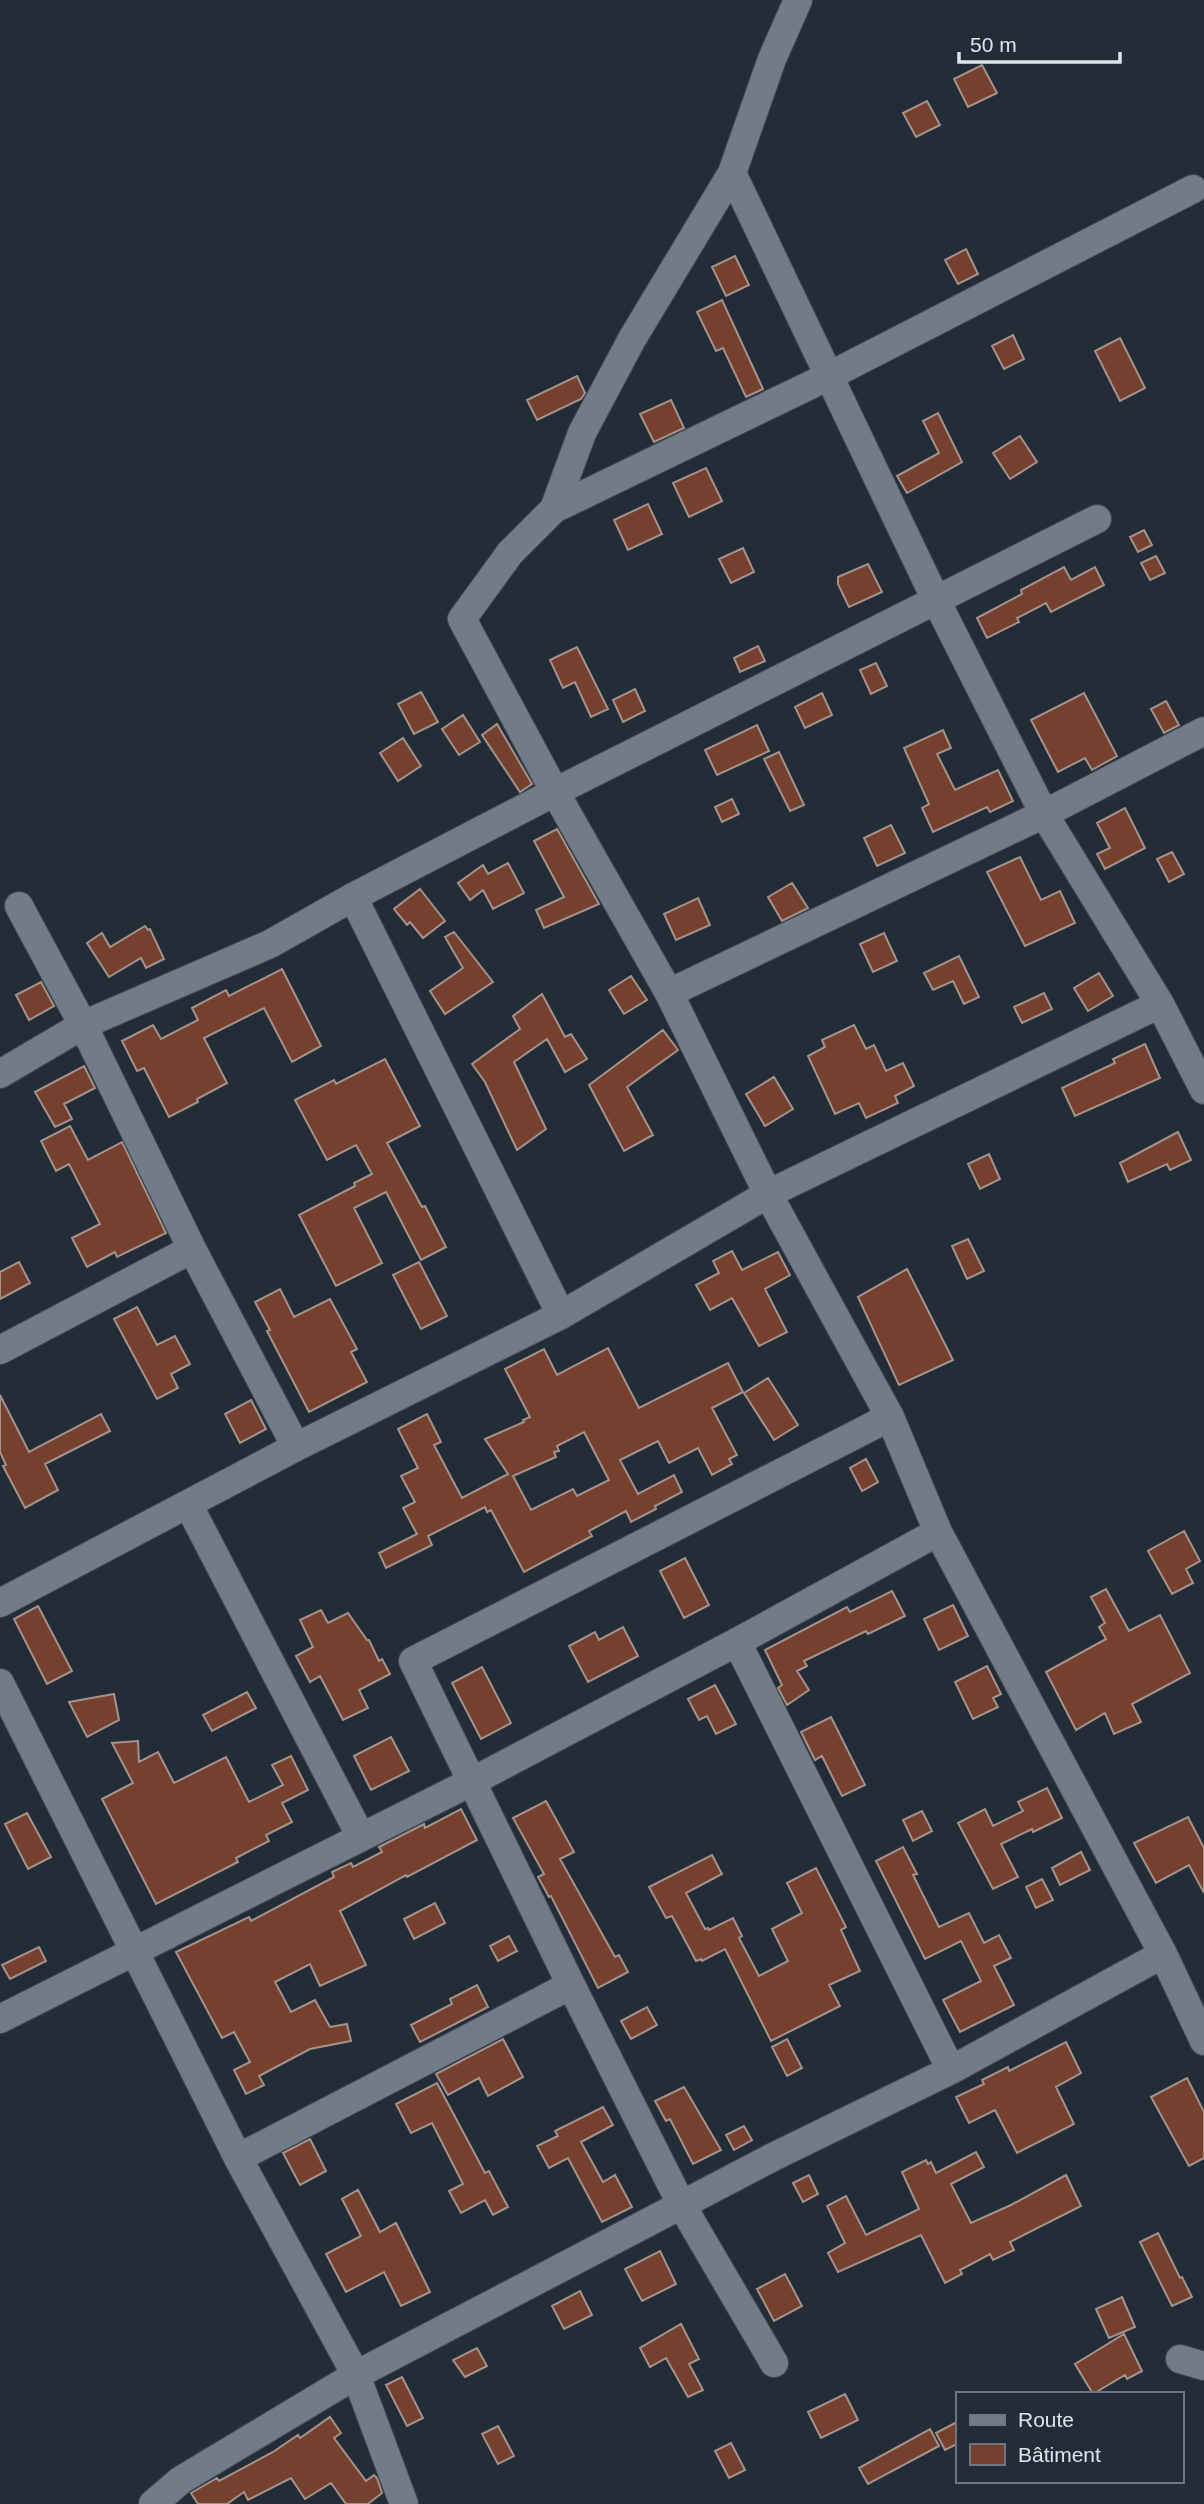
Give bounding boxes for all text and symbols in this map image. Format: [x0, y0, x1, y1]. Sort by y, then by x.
scale bar [959, 21, 1120, 65]
text: 50 m [970, 33, 1017, 56]
legend [956, 2392, 1183, 2483]
text: Route [1018, 2408, 1074, 2431]
text: Bâtiment [1018, 2443, 1101, 2466]

